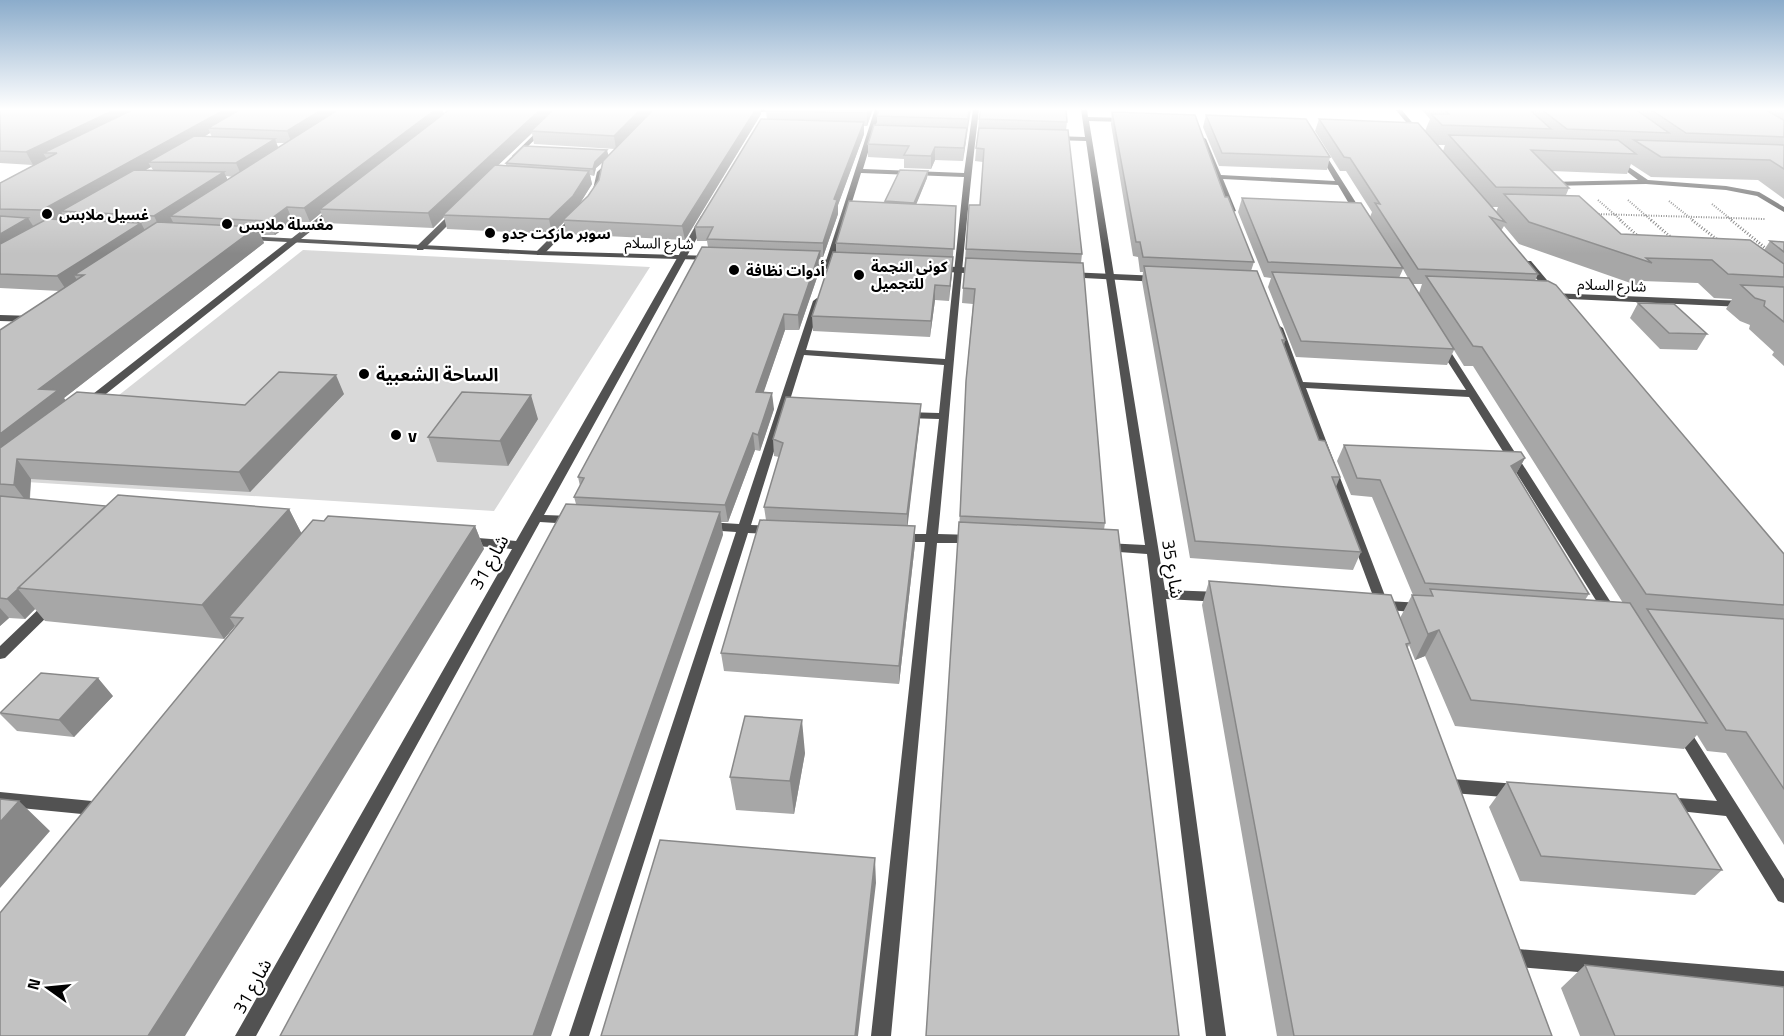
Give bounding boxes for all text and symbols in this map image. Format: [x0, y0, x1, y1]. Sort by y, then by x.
place label: غسيل ملابس [59, 203, 149, 226]
marker: غسيل ملابس [40, 207, 54, 221]
place label: مغسلة ملابس [239, 213, 333, 236]
marker: مغسلة ملابس [220, 217, 234, 231]
place label: سوبر ماركت جدو [502, 222, 611, 245]
marker: سوبر ماركت جدو [483, 226, 497, 240]
street label: شارع السلام [624, 231, 694, 256]
place label: كوني النجمة للتجميل [871, 255, 948, 295]
place label: أدوات نظافة [746, 259, 825, 282]
marker: أدوات نظافة [727, 263, 741, 277]
marker: كوني النجمة للتجميل [852, 268, 866, 282]
street label: شارع السلام [1577, 272, 1647, 299]
place label: الساحة الشعبية [376, 361, 498, 388]
marker: الساحة الشعبية [357, 367, 371, 381]
place label: v [408, 422, 417, 449]
marker: v [389, 428, 403, 442]
street label: شارع 31 [463, 530, 516, 595]
street label: شارع 35 [1154, 538, 1191, 601]
street label: شارع 31 [226, 954, 279, 1019]
north arrow [18, 958, 78, 1018]
text: N [20, 976, 47, 993]

